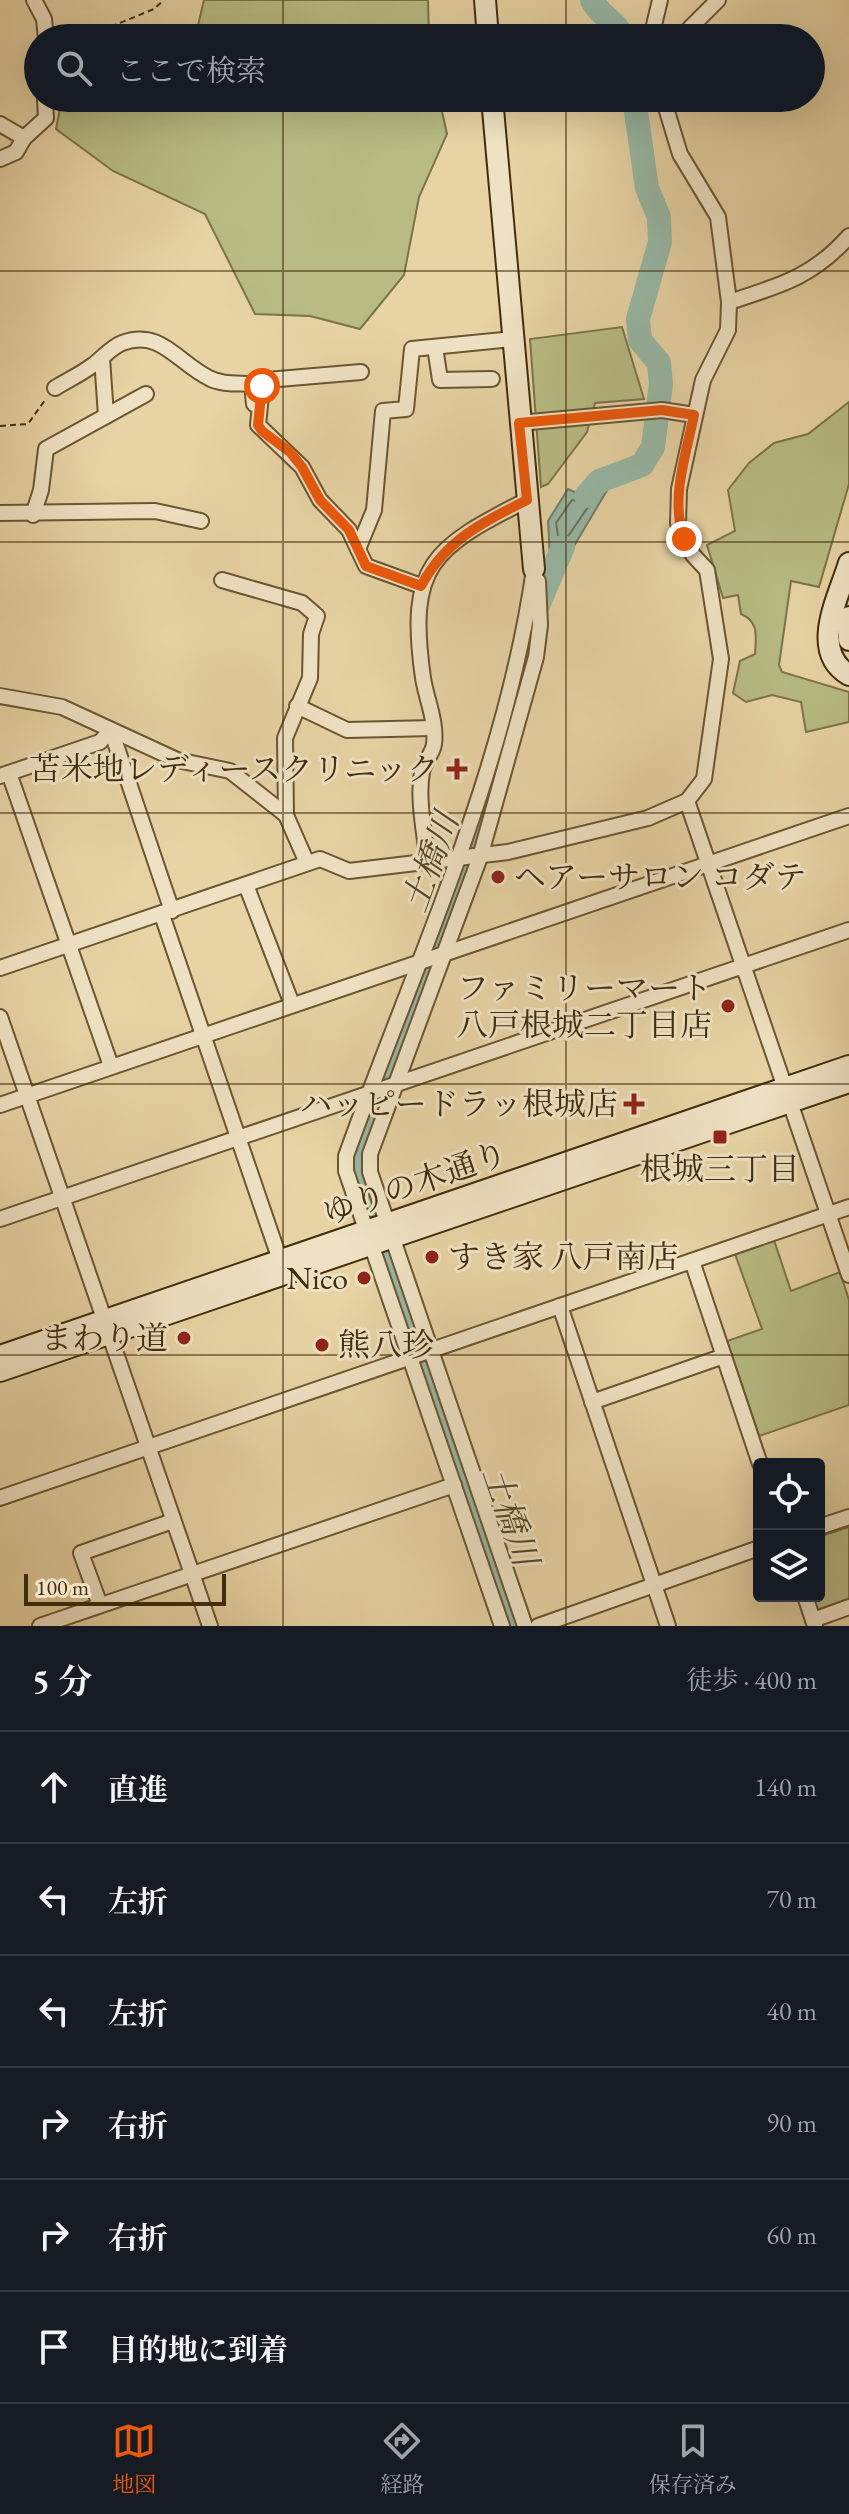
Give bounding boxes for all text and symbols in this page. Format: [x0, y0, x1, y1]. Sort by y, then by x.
search box [24, 24, 825, 112]
icon: search [52, 46, 96, 90]
text: ここで検索 [116, 51, 266, 90]
route start [244, 368, 280, 404]
route end [666, 521, 702, 557]
place label: 苫米地レディースクリニック [29, 748, 439, 790]
marker: 苫米地レディースクリニック [446, 758, 468, 780]
water label: 土橋川 [392, 803, 469, 917]
place label: ヘアーサロン コダテ [514, 856, 806, 898]
marker: ヘアーサロン コダテ [489, 868, 507, 886]
place label: ファミリーマート 八戸根城二丁目店 [456, 967, 712, 1046]
marker: ファミリーマート 八戸根城二丁目店 [719, 997, 737, 1015]
place label: ハッピードラッ根城店 [300, 1083, 618, 1125]
marker: ハッピードラッ根城店 [625, 1095, 643, 1113]
marker: 根城三丁目 [711, 1128, 729, 1146]
street label: ゆりの木通り [317, 1132, 513, 1234]
place label: 根城三丁目 [640, 1148, 800, 1190]
place label: すき家 八戸南店 [448, 1236, 678, 1278]
marker: すき家 八戸南店 [423, 1248, 441, 1266]
place label: Nico [287, 1257, 348, 1299]
marker: Nico [355, 1269, 373, 1287]
place label: まわり道 [40, 1317, 168, 1359]
place label: 熊八珍 [338, 1324, 434, 1366]
marker: まわり道 [175, 1329, 193, 1347]
marker: 熊八珍 [313, 1336, 331, 1354]
map controls [753, 1458, 825, 1602]
button: locate [753, 1458, 825, 1530]
water label: 土橋川 [474, 1461, 550, 1575]
button: layers [753, 1530, 825, 1602]
scale bar [24, 1570, 226, 1606]
text: 100 m [36, 1573, 89, 1602]
text: 5 分 [32, 1659, 92, 1703]
text: 徒歩 · 400 m [687, 1663, 817, 1697]
icon: ahead [32, 1765, 76, 1809]
text: 直進 [108, 1770, 168, 1809]
text: 140 m [754, 1770, 817, 1804]
icon: left [32, 1877, 76, 1921]
text: 左折 [108, 1882, 168, 1921]
text: 70 m [767, 1882, 817, 1916]
icon: left [32, 1989, 76, 2033]
text: 左折 [108, 1994, 168, 2033]
text: 40 m [767, 1994, 817, 2028]
icon: right [32, 2101, 76, 2145]
text: 右折 [108, 2106, 168, 2145]
text: 90 m [767, 2106, 817, 2140]
icon: right [32, 2213, 76, 2257]
text: 右折 [108, 2218, 168, 2257]
text: 60 m [767, 2218, 817, 2252]
icon: arrive [32, 2325, 76, 2369]
text: 目的地に到着 [108, 2330, 288, 2369]
tab: 地図 [112, 2419, 156, 2499]
tab: 経路 [380, 2419, 425, 2499]
tab: 保存済み [649, 2419, 737, 2499]

